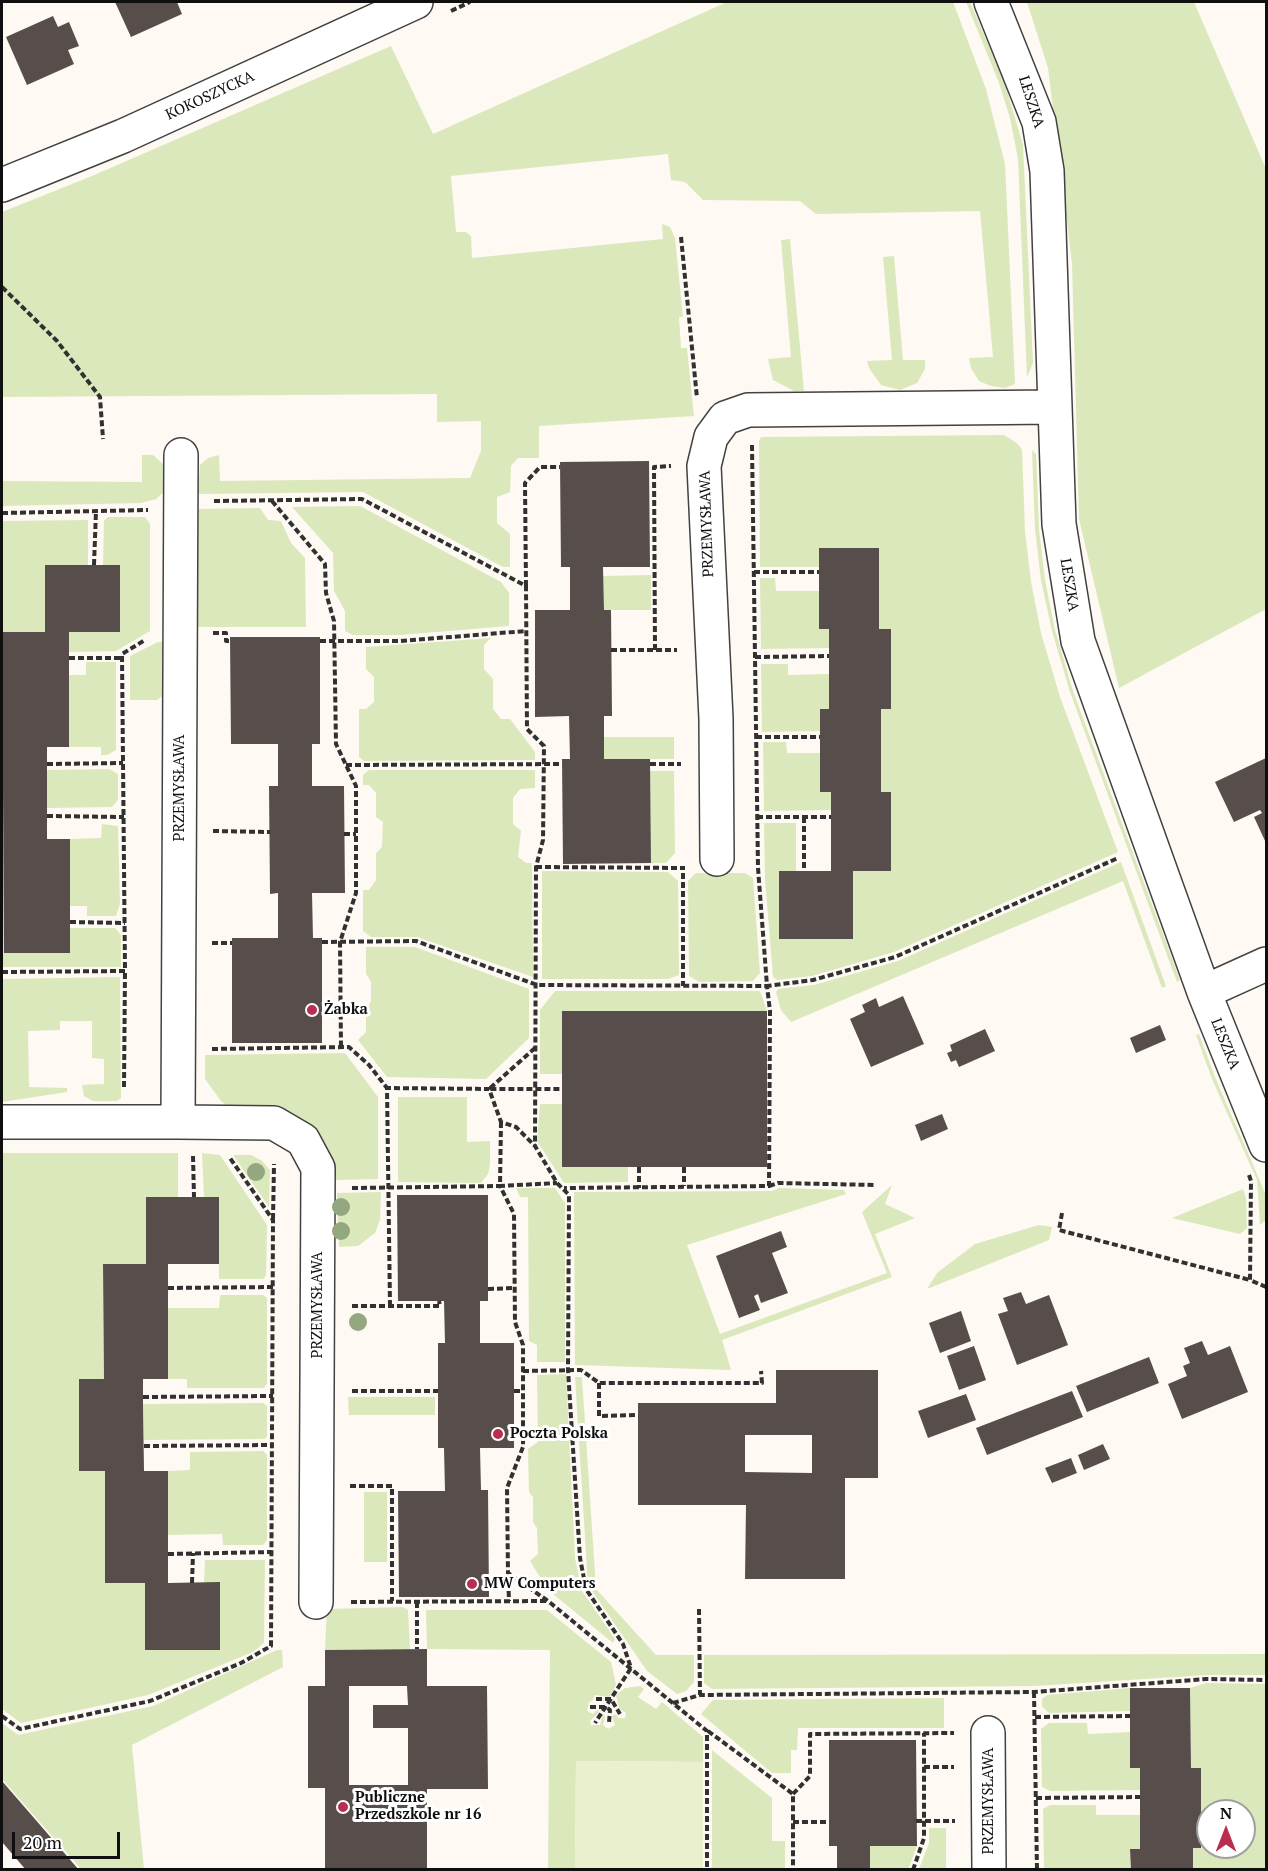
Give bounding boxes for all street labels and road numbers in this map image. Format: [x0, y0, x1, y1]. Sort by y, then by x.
street label: KOKOSZYCKA [163, 68, 257, 124]
street label: LESZKA [1014, 74, 1048, 130]
street label: PRZEMYSŁAWA [696, 470, 718, 578]
street label: LESZKA [1056, 557, 1082, 613]
street label: PRZEMYSŁAWA [171, 734, 189, 842]
street label: LESZKA [1207, 1016, 1243, 1072]
street label: PRZEMYSŁAWA [309, 1251, 327, 1359]
street label: PRZEMYSŁAWA [980, 1747, 998, 1855]

